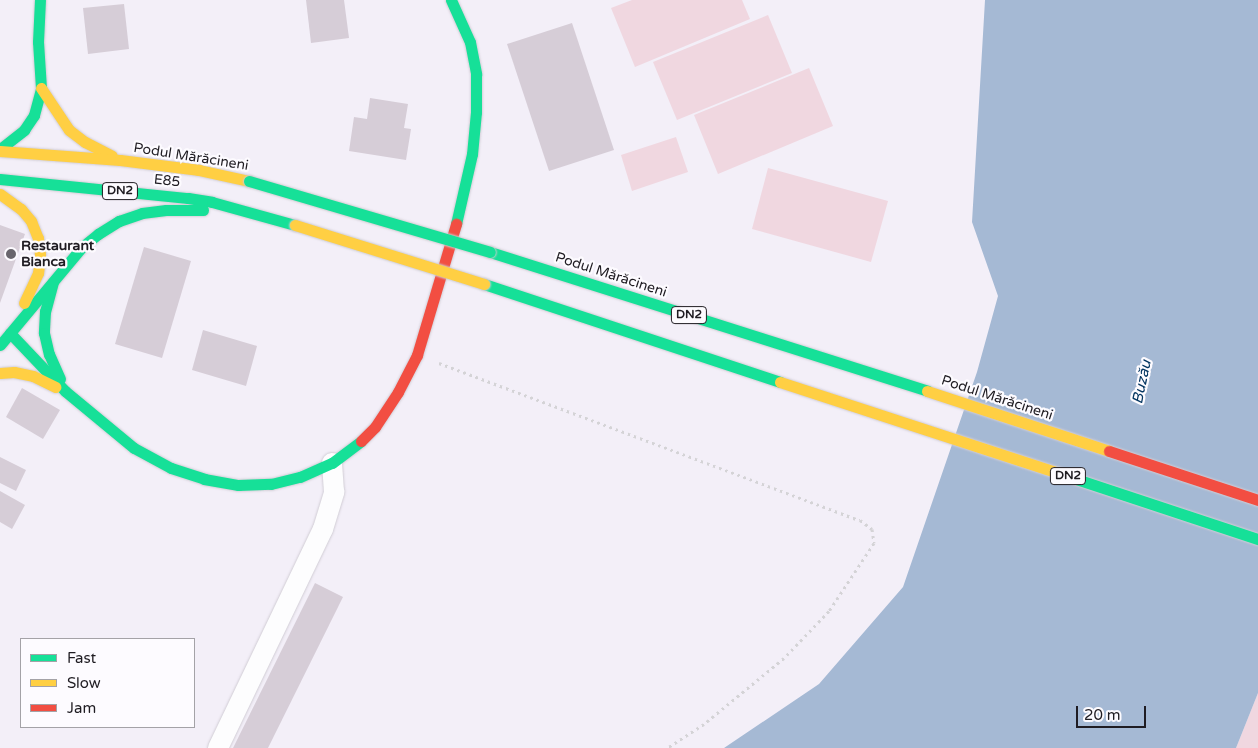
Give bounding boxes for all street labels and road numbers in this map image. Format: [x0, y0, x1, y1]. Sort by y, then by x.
street label: Podul Mărăcineni [132, 140, 250, 174]
street label: E85 [153, 171, 181, 191]
road number: DN2 [101, 182, 139, 200]
street label: Podul Mărăcineni [553, 249, 669, 301]
road number: DN2 [670, 306, 708, 324]
street label: Podul Mărăcineni [939, 372, 1055, 424]
road number: DN2 [1049, 466, 1087, 486]

